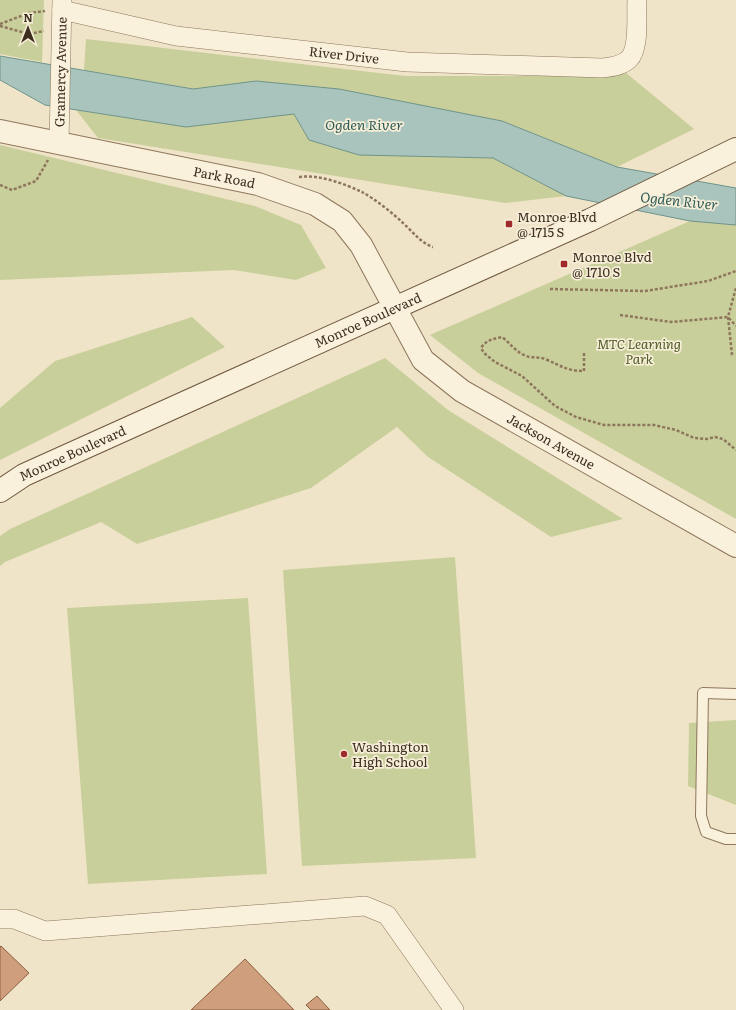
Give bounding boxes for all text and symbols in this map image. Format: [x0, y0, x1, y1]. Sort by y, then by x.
north arrow [8, 8, 48, 48]
text: N [23, 9, 33, 25]
street label: Gramercy Avenue [49, 16, 71, 127]
street label: River Drive [308, 41, 380, 68]
water label: Ogden River [325, 114, 403, 134]
street label: Park Road [192, 161, 257, 192]
water label: Ogden River [639, 186, 719, 214]
place label: Monroe Blvd @ 1715 S [517, 207, 597, 241]
marker: Monroe Blvd @ 1715 S [504, 219, 514, 229]
place label: Monroe Blvd @ 1710 S [572, 247, 652, 281]
marker: Monroe Blvd @ 1710 S [559, 259, 569, 269]
street label: Monroe Boulevard [311, 287, 424, 352]
park label: MTC Learning Park [597, 334, 681, 368]
street label: Jackson Avenue [504, 408, 599, 473]
street label: Monroe Boulevard [16, 420, 129, 485]
place label: Washington High School [352, 737, 429, 771]
marker: Washington High School [339, 749, 349, 759]

